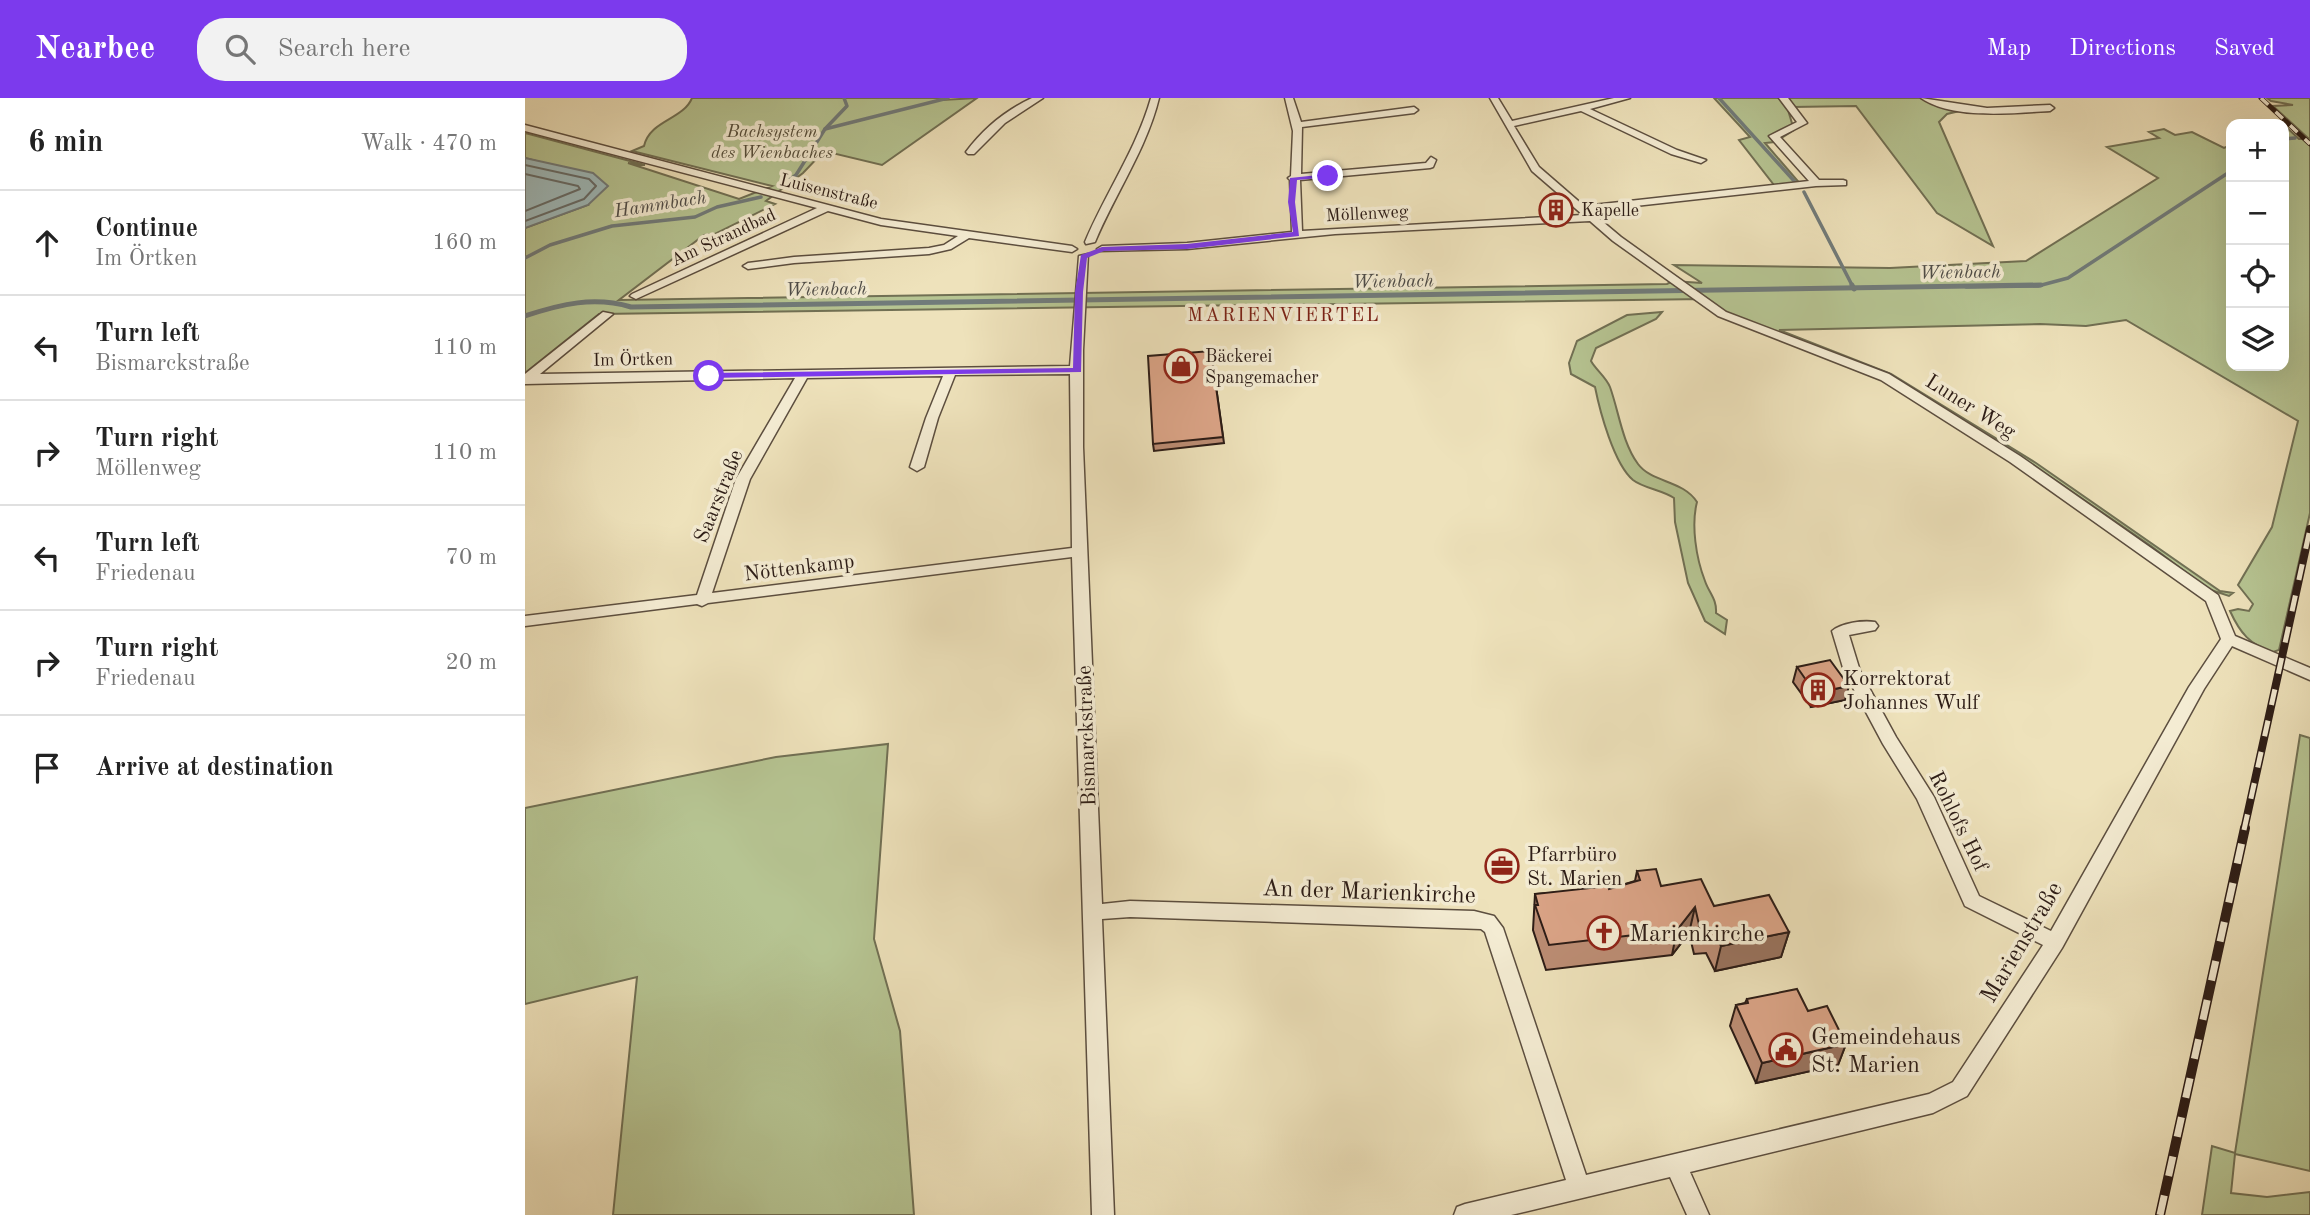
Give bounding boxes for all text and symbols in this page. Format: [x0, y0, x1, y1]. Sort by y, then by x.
search box [197, 18, 687, 81]
icon: search [221, 30, 259, 68]
text: Nearbee [35, 33, 155, 66]
text: Search here [277, 36, 411, 62]
text: Map [1987, 37, 2031, 61]
text: Directions [2069, 37, 2176, 61]
text: Saved [2214, 37, 2275, 61]
map controls [2226, 119, 2289, 371]
button: + [2226, 119, 2289, 182]
park label: Bachsystem des Wienbaches [711, 123, 833, 162]
text: 6 min [28, 128, 103, 158]
text: Walk · 470 m [361, 132, 497, 155]
route end [1312, 160, 1343, 191]
street label: Luisenstraße [778, 171, 880, 213]
button: − [2226, 182, 2289, 245]
water label: Hammbach [612, 189, 708, 222]
building icon: Kapelle [1537, 191, 1575, 229]
place label: Kapelle [1581, 202, 1639, 220]
street label: Möllenweg [1325, 203, 1409, 225]
street label: Am Strandbad [668, 206, 779, 270]
text: Continue [95, 216, 198, 242]
icon: ahead [28, 224, 66, 262]
text: 160 m [432, 231, 497, 254]
button: locate [2226, 245, 2289, 308]
text: Im Örtken [95, 247, 197, 270]
water label: Wienbach [1919, 263, 2001, 284]
water label: Wienbach [1352, 272, 1434, 293]
water label: Wienbach [785, 280, 867, 301]
district label: MARIENVIERTEL [1187, 307, 1381, 326]
button: layers [2226, 308, 2289, 371]
text: Turn left [95, 321, 200, 347]
icon: left [28, 329, 66, 367]
text: 110 m [432, 336, 497, 359]
street label: Im Örtken [593, 346, 673, 370]
shop icon: Bäckerei Spangemacher [1162, 347, 1200, 385]
place label: Bäckerei Spangemacher [1205, 348, 1319, 387]
text: Bismarckstraße [95, 352, 250, 375]
route start [693, 360, 724, 391]
street label: Luner Weg [1921, 371, 2020, 444]
text: Turn right [95, 426, 218, 452]
icon: right [28, 434, 66, 472]
text: 110 m [432, 441, 497, 464]
street label: Saarstraße [691, 447, 748, 546]
text: Möllenweg [95, 457, 201, 480]
text: Turn left [95, 531, 200, 557]
icon: left [28, 539, 66, 577]
text: 70 m [446, 546, 497, 569]
street label: Nöttenkamp [743, 551, 856, 586]
text: Friedenau [95, 562, 195, 585]
text: Turn right [95, 636, 218, 662]
icon: right [28, 644, 66, 682]
text: 20 m [446, 651, 497, 674]
street label: Bismarckstraße [1075, 665, 1100, 807]
text: Friedenau [95, 667, 195, 690]
place label: Korrektorat Johannes Wulf [1843, 669, 1980, 714]
building icon: Korrektorat Johannes Wulf [1799, 671, 1837, 709]
icon: arrive [28, 749, 66, 787]
text: Arrive at destination [95, 755, 334, 781]
street label: Rohlofs Hof [1924, 768, 1991, 876]
place label: Pfarrbüro St. Marien [1527, 845, 1622, 890]
office icon: Pfarrbüro St. Marien [1483, 847, 1521, 885]
street label: An der Marienkirche [1262, 877, 1476, 909]
street label: Marienstraße [1977, 878, 2068, 1008]
church icon: Marienkirche [1585, 914, 1623, 952]
place label: Marienkirche [1629, 923, 1765, 947]
place label: Gemeindehaus St. Marien [1811, 1026, 1961, 1078]
public building icon: Gemeindehaus St. Marien [1767, 1031, 1805, 1069]

